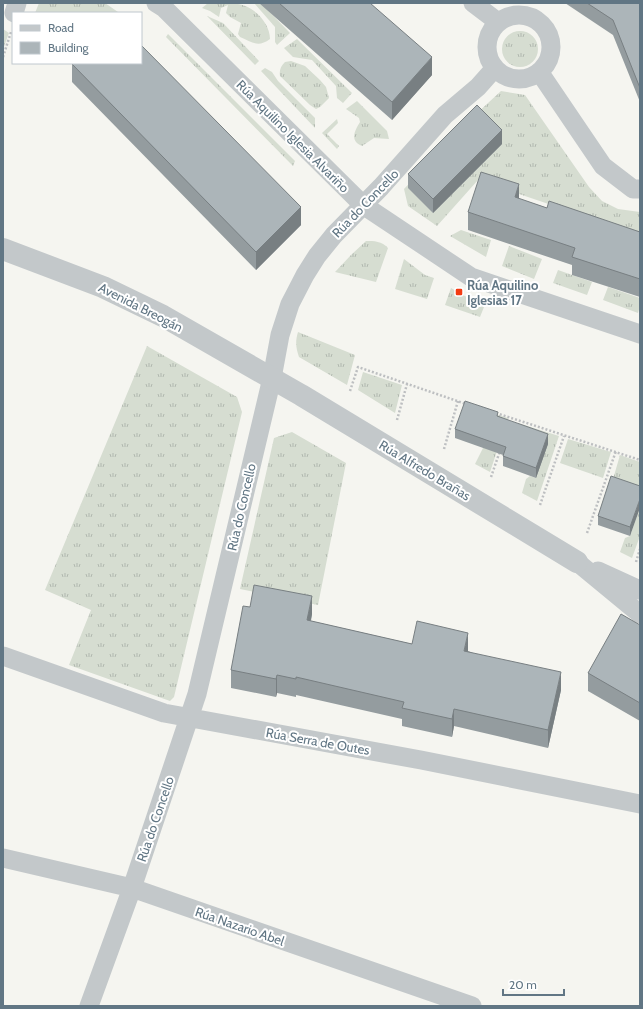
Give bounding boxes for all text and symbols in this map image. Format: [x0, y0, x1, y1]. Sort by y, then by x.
legend [12, 12, 142, 64]
text: Road [48, 20, 74, 35]
text: Building [48, 40, 90, 55]
street label: Rúa Aquilino Iglesia Alvariño [233, 76, 353, 196]
street label: Rúa do Concello [328, 165, 402, 241]
place label: Rúa Aquilino Iglesias 17 [467, 277, 539, 308]
street label: Avenida Breogán [96, 279, 186, 335]
marker: Rúa Aquilino Iglesias 17 [454, 287, 464, 297]
street label: Rúa Alfredo Brañas [376, 436, 474, 504]
street label: Rúa do Concello [223, 462, 259, 552]
street label: Rúa Serra de Outes [265, 724, 372, 758]
street label: Rúa do Concello [133, 774, 177, 864]
street label: Rúa Nazario Abel [193, 903, 287, 949]
scale bar [503, 971, 564, 997]
text: 20 m [509, 977, 537, 992]

